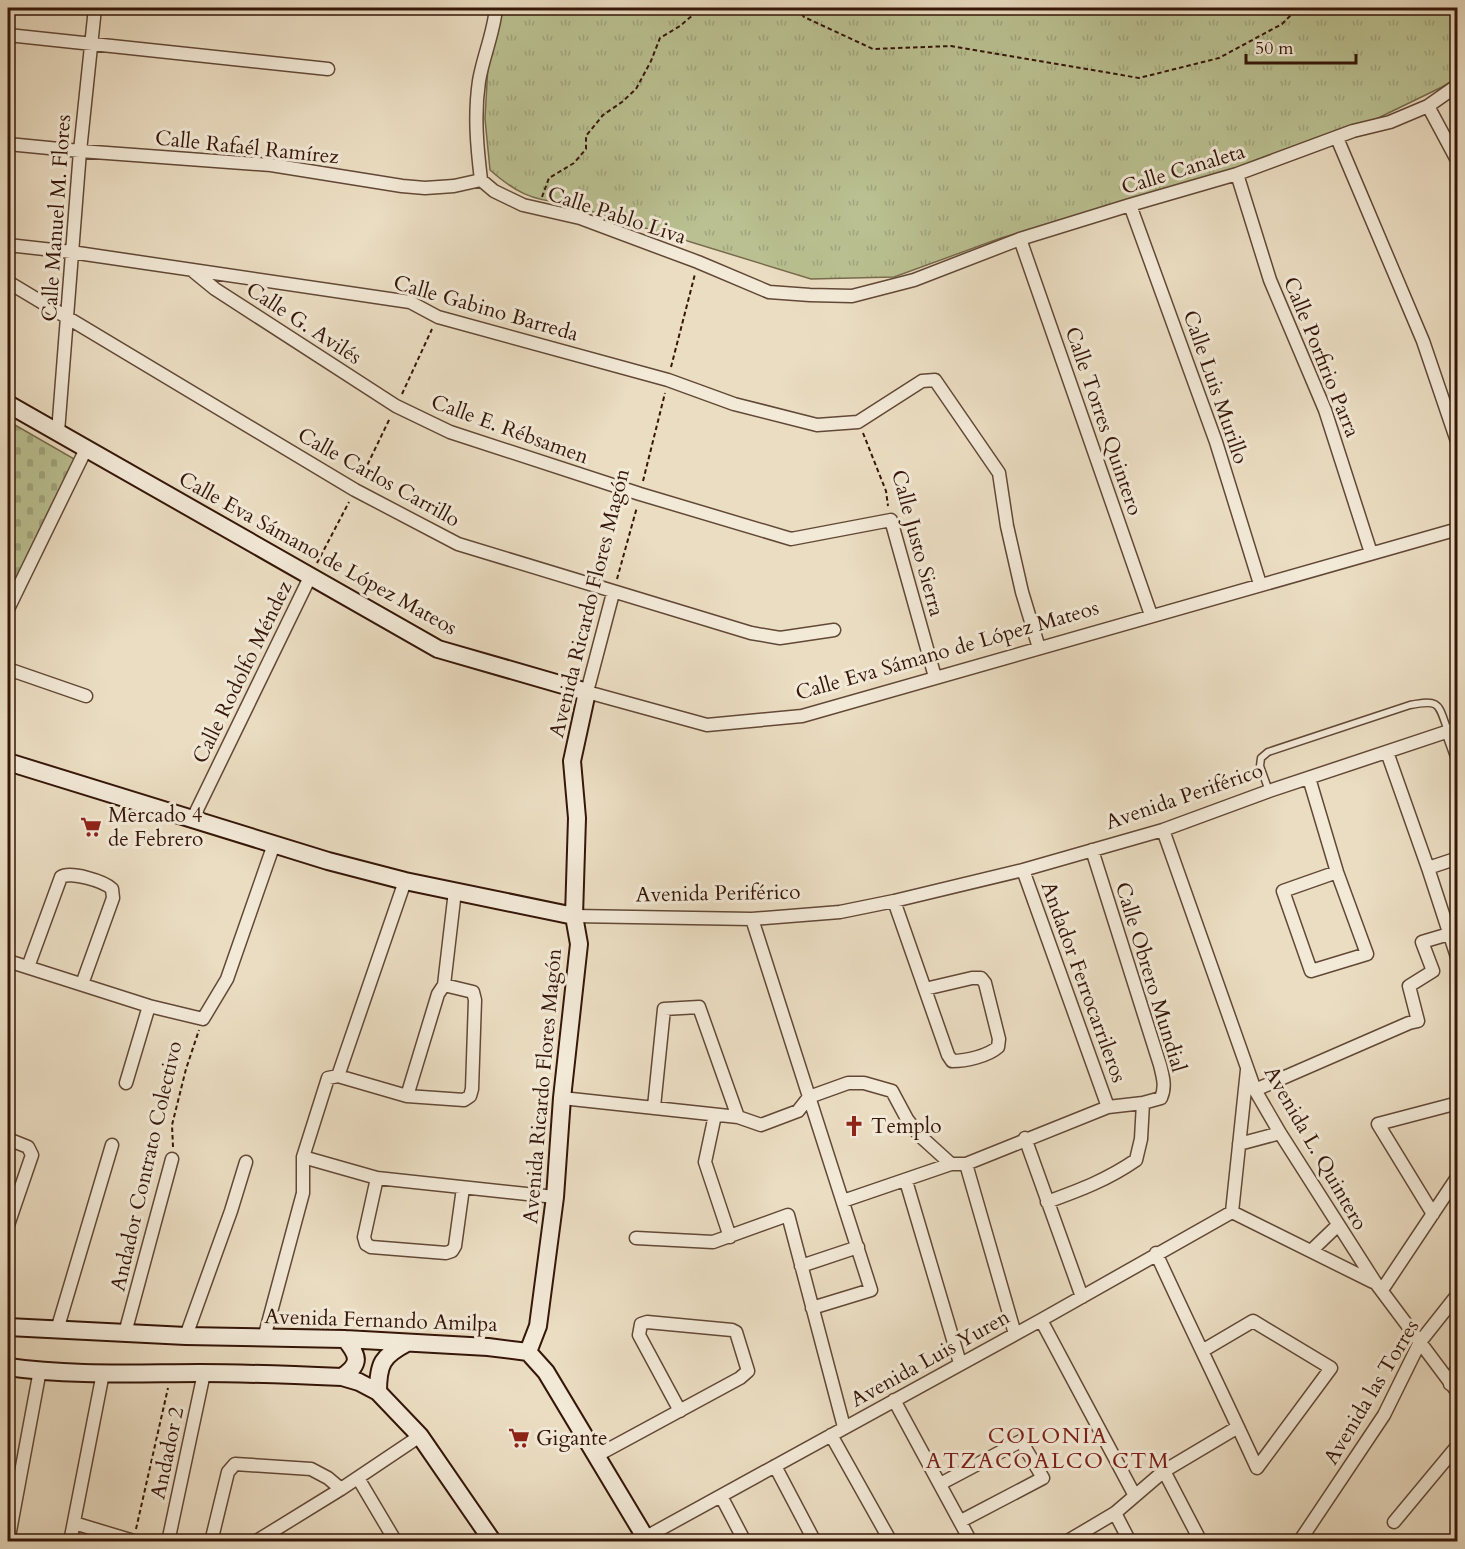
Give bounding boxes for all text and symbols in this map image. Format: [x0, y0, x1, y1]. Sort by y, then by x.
scale bar [1246, 27, 1356, 65]
text: 50 m [1255, 36, 1294, 61]
street label: Calle Manuel M. Flores [35, 114, 78, 323]
street label: Calle Rafaél Ramírez [154, 123, 341, 172]
street label: Calle Canaleta [1118, 137, 1248, 202]
street label: Calle Pablo Liva [544, 179, 690, 252]
street label: Calle Gabino Barreda [390, 268, 582, 349]
street label: Calle Porfirio Parra [1276, 273, 1367, 442]
street label: Calle G. Avilés [240, 275, 367, 372]
street label: Calle Luis Murillo [1176, 306, 1255, 468]
street label: Calle Torres Quintero [1058, 323, 1149, 519]
street label: Calle E. Rébsamen [427, 388, 593, 471]
street label: Calle Carlos Carrillo [292, 421, 465, 534]
street label: Calle Eva Sámano de López Mateos [173, 465, 462, 642]
street label: Avenida Ricardo Flores Magón [542, 466, 637, 741]
street label: Calle Justo Sierra [884, 467, 951, 620]
street label: Calle Rodolfo Méndez [186, 576, 299, 768]
street label: Calle Eva Sámano de López Mateos [792, 593, 1102, 708]
street label: Avenida Periférico [1102, 756, 1267, 837]
place label: Mercado 4 de Febrero [108, 801, 203, 854]
supermarket icon: Mercado 4 de Febrero [79, 815, 103, 839]
street label: Avenida Periférico [635, 878, 801, 909]
street label: Andador Ferrocarrileros [1034, 878, 1133, 1087]
street label: Calle Obrero Mundial [1108, 879, 1193, 1076]
street label: Avenida Ricardo Flores Magón [516, 947, 569, 1225]
street label: Andador Contrato Colectivo [104, 1038, 189, 1294]
street label: Avenida L. Quintero [1257, 1061, 1374, 1236]
place label: Templo [871, 1112, 942, 1141]
church icon: Templo [842, 1114, 866, 1138]
street label: Avenida Fernando Amilpa [264, 1302, 498, 1339]
street label: Avenida Luis Yuren [845, 1303, 1015, 1414]
street label: Avenida las Torres [1317, 1314, 1426, 1470]
street label: Andador 2 [144, 1404, 191, 1502]
district label: COLONIA ATZACOALCO CTM [926, 1421, 1170, 1476]
place label: Gigante [536, 1424, 607, 1453]
supermarket icon: Gigante [507, 1426, 531, 1450]

